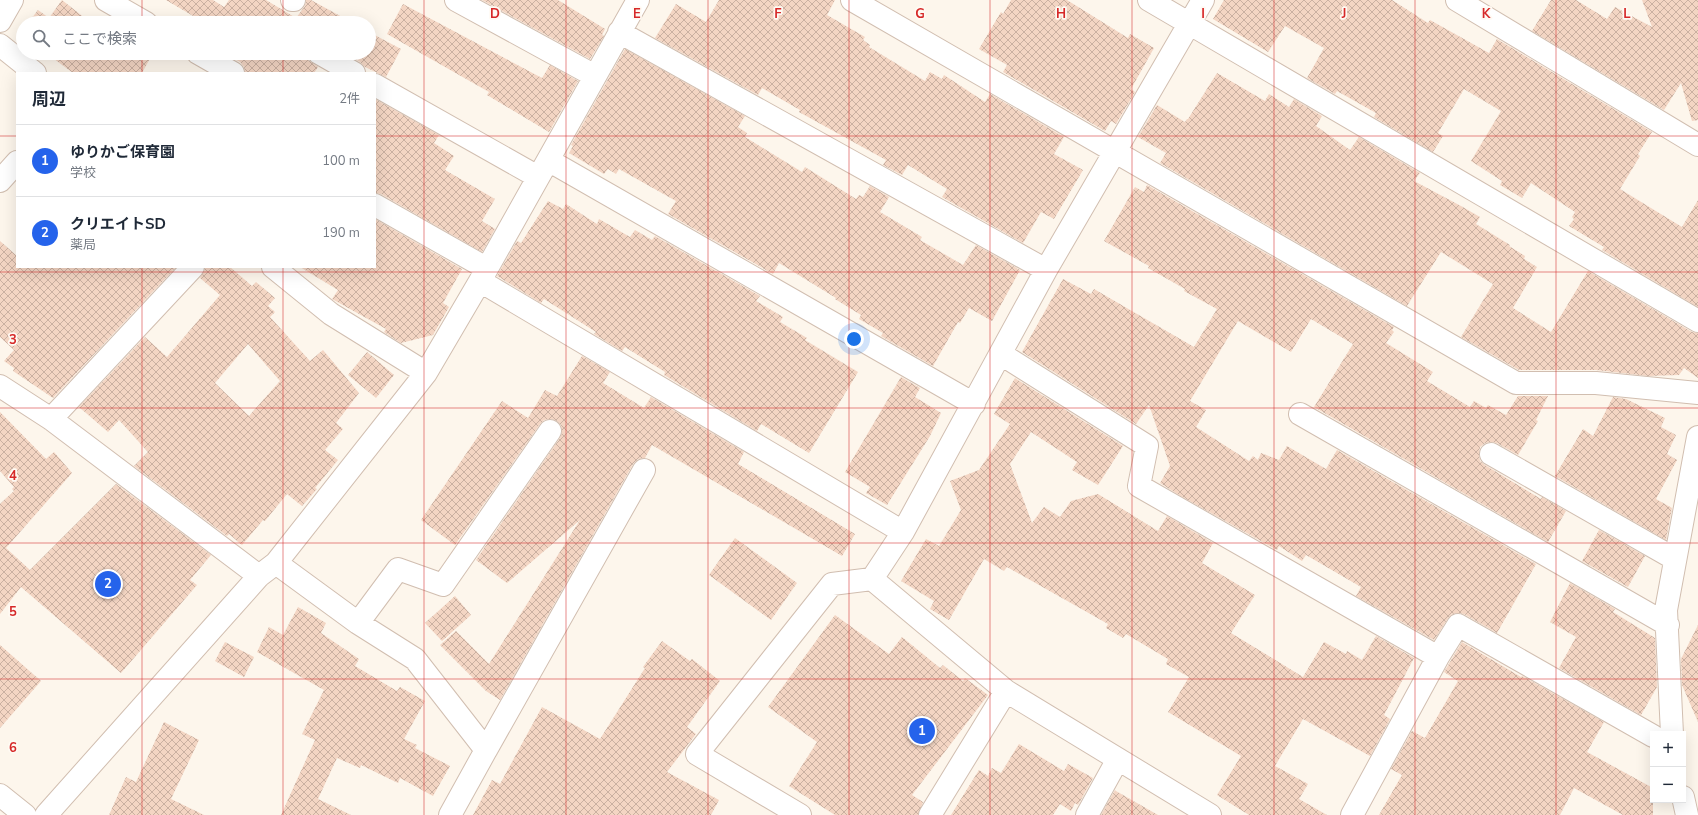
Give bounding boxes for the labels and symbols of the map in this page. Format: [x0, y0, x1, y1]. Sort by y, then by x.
text: D [490, 5, 500, 23]
text: E [633, 5, 641, 23]
text: F [774, 5, 782, 23]
text: G [915, 5, 925, 23]
text: H [1056, 5, 1066, 23]
text: I [1201, 5, 1205, 23]
text: J [1341, 5, 1346, 23]
text: K [1482, 5, 1491, 23]
text: L [1623, 5, 1631, 23]
your location [844, 329, 864, 349]
text: 3 [9, 331, 17, 349]
text: 4 [9, 467, 17, 485]
pin: 2 [95, 569, 121, 599]
text: 5 [9, 603, 17, 621]
pin: 1 [909, 716, 935, 746]
text: 6 [9, 739, 17, 757]

